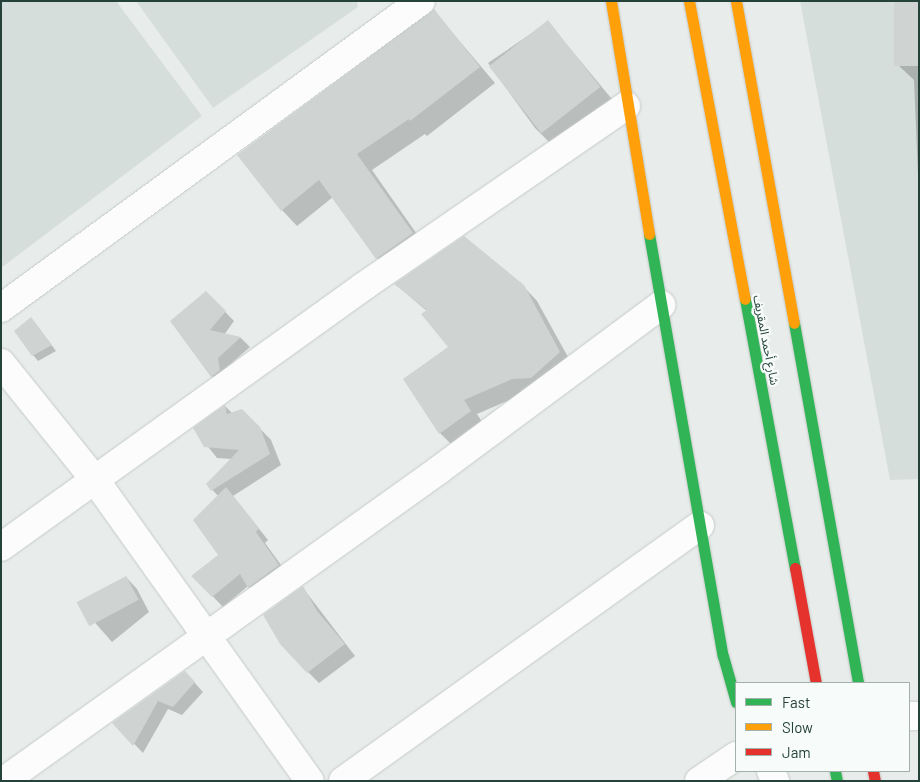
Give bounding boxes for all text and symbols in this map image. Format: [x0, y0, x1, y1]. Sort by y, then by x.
street label: شارع أحمد المقريف [750, 294, 782, 386]
legend [735, 682, 910, 772]
text: Fast [782, 693, 810, 711]
text: Slow [782, 718, 813, 736]
text: Jam [782, 743, 811, 761]

